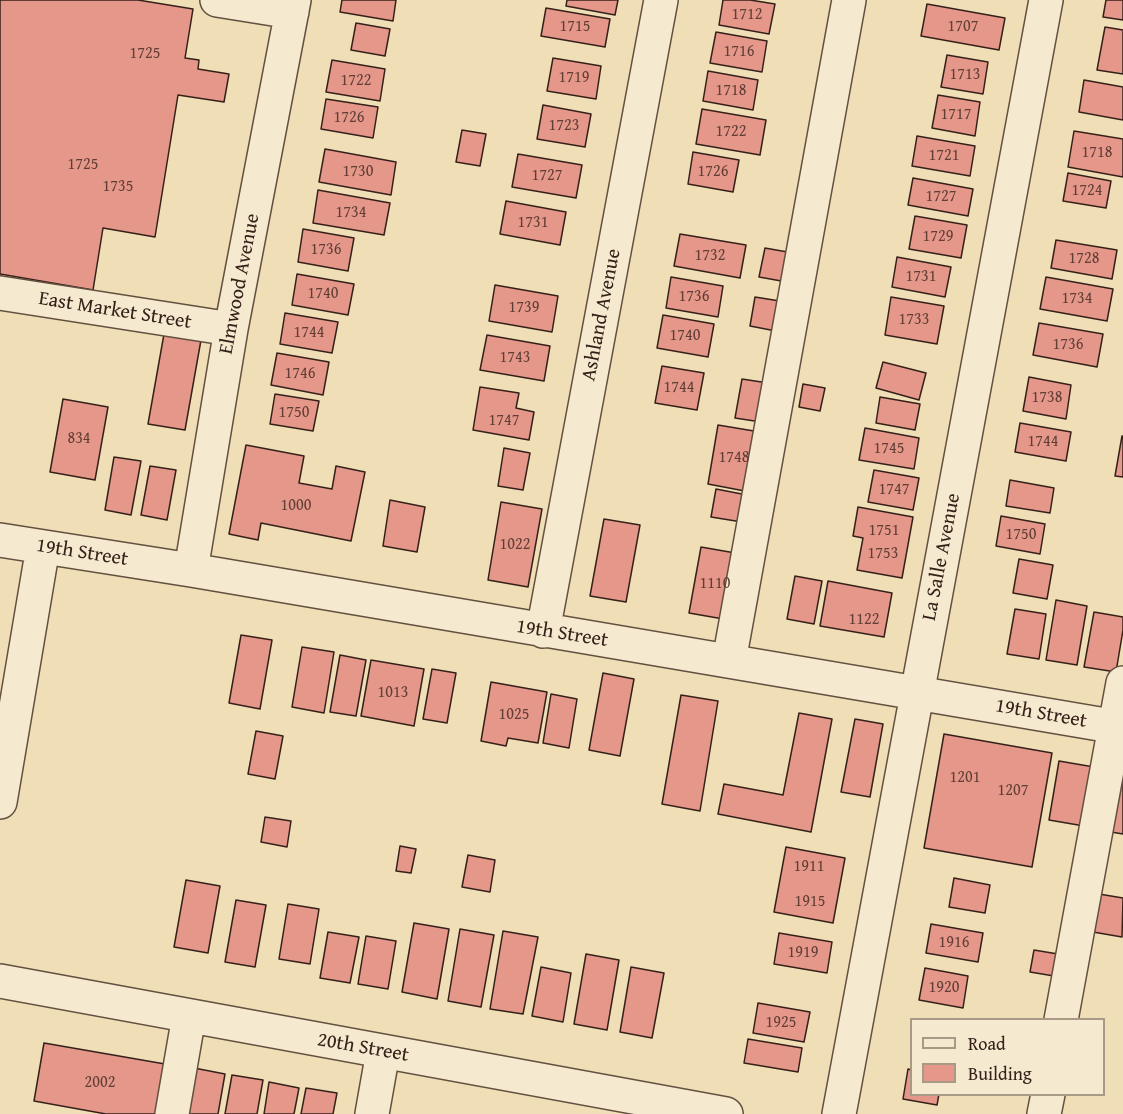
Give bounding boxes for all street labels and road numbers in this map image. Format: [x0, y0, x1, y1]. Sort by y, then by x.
street label: Elmwood Avenue [215, 212, 265, 356]
street label: Ashland Avenue [577, 247, 627, 383]
street label: East Market Street [37, 287, 193, 335]
street label: La Salle Avenue [918, 491, 966, 623]
street label: 19th Street [34, 534, 130, 572]
street label: 19th Street [514, 615, 610, 653]
street label: 19th Street [993, 694, 1089, 734]
street label: 20th Street [315, 1028, 411, 1068]

